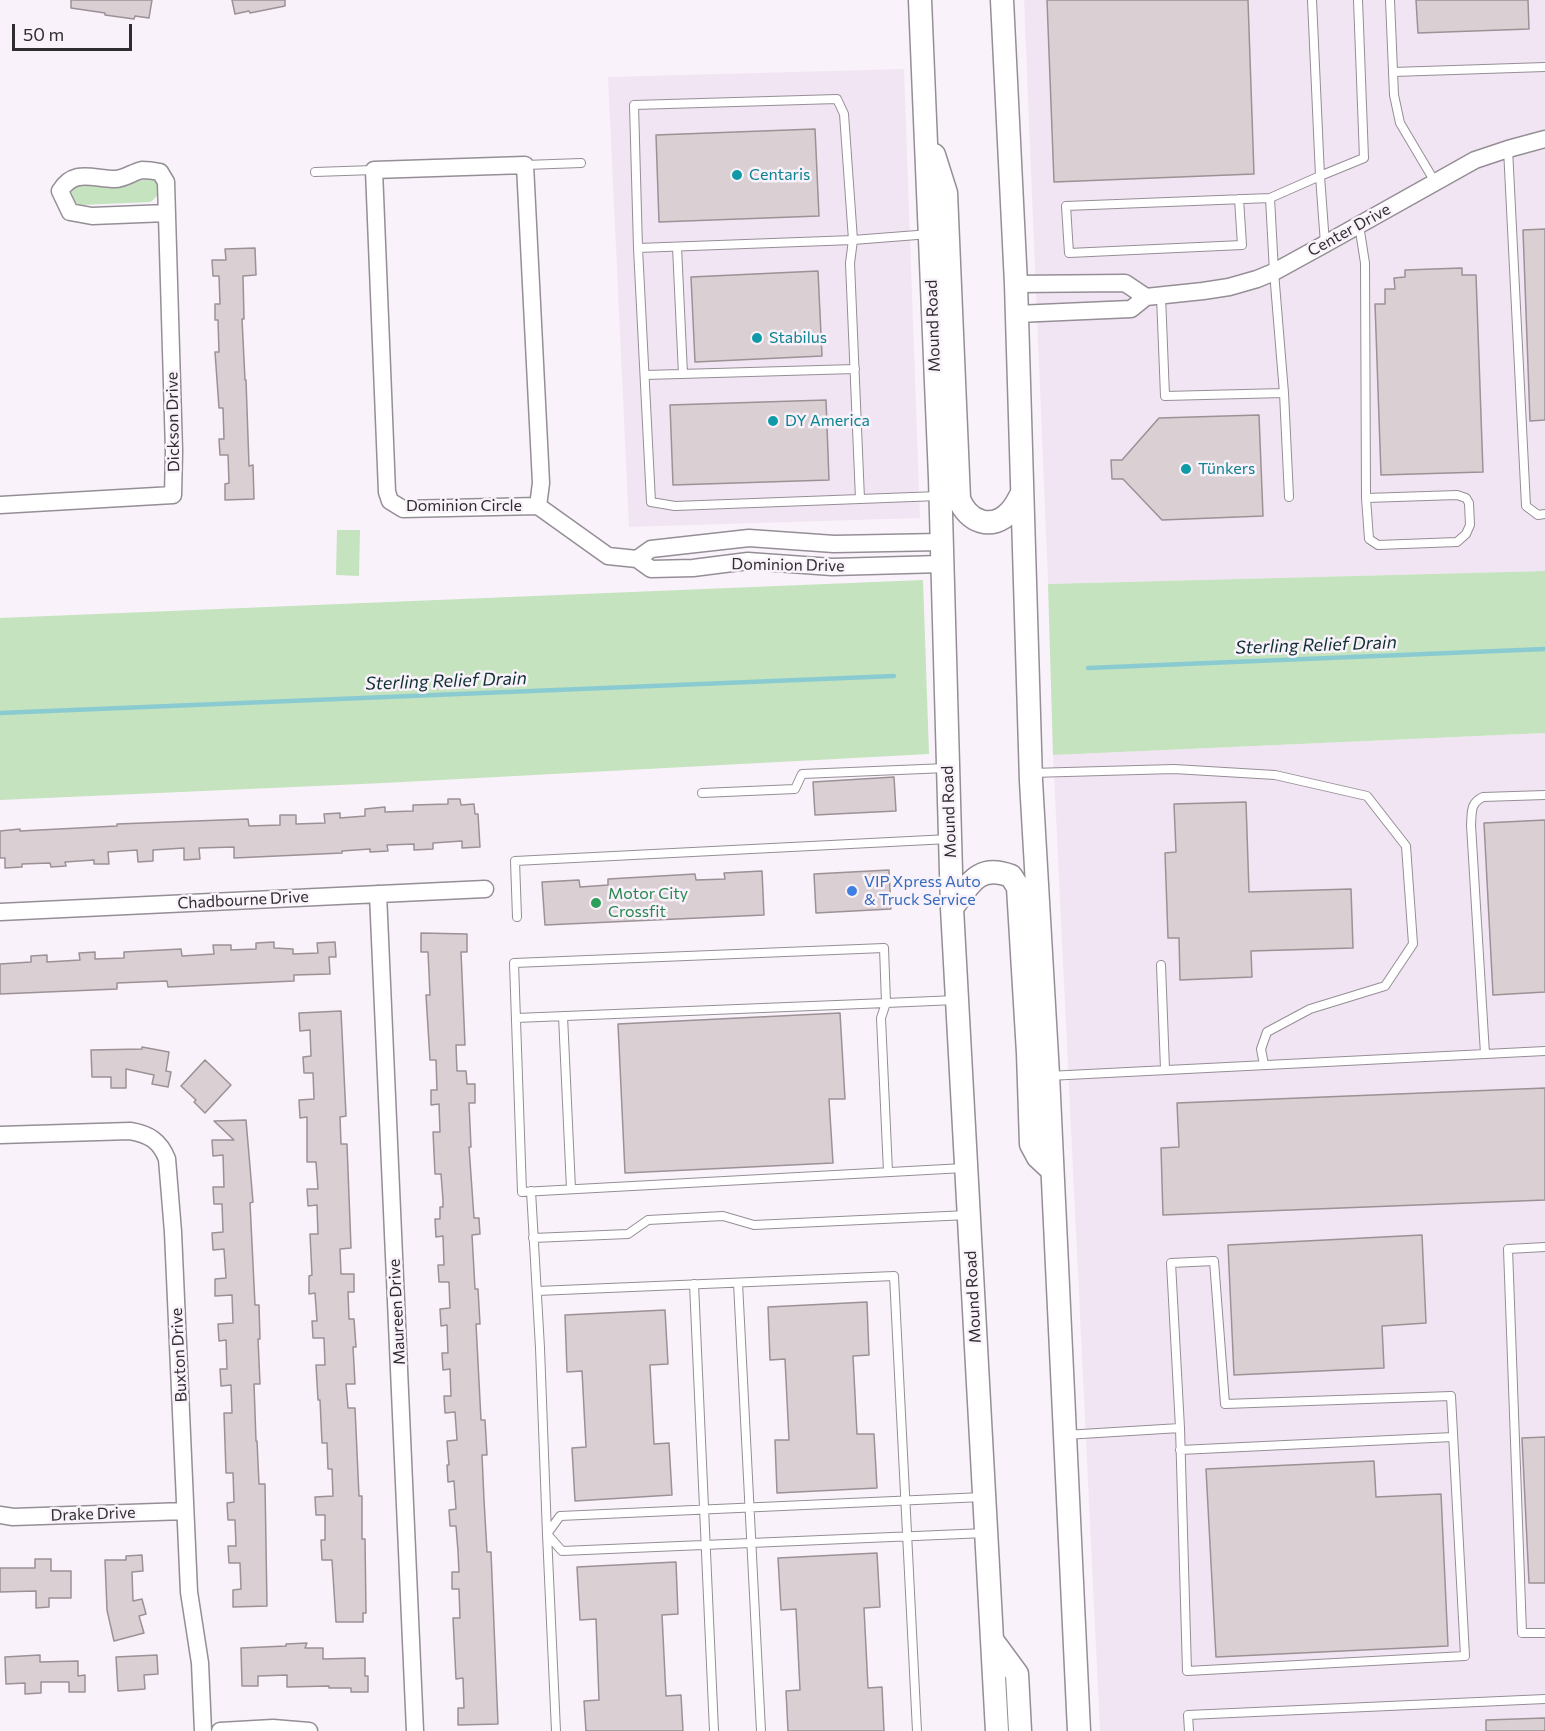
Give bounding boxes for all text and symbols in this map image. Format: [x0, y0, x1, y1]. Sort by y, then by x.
scale bar [15, 12, 135, 50]
text: 50 m [23, 23, 64, 45]
place label: Centaris [749, 165, 810, 185]
marker: Centaris [730, 168, 744, 182]
street label: Center Drive [1304, 199, 1394, 261]
street label: Mound Road [922, 279, 944, 373]
place label: Stabilus [769, 328, 827, 348]
marker: Stabilus [750, 331, 764, 345]
street label: Dickson Drive [163, 372, 183, 472]
place label: DY America [785, 411, 870, 431]
marker: DY America [766, 414, 780, 428]
place label: Tünkers [1198, 459, 1255, 479]
marker: Tünkers [1179, 462, 1193, 476]
street label: Dominion Circle [406, 496, 522, 516]
street label: Dominion Drive [731, 554, 845, 576]
water label: Sterling Relief Drain [1235, 631, 1397, 659]
water label: Sterling Relief Drain [365, 667, 527, 695]
street label: Mound Road [938, 765, 960, 859]
place label: VIP Xpress Auto & Truck Service [864, 872, 981, 910]
place label: Motor City Crossfit [608, 884, 688, 922]
marker: VIP Xpress Auto & Truck Service [845, 884, 859, 898]
street label: Chadbourne Drive [177, 887, 309, 913]
marker: Motor City Crossfit [589, 896, 603, 910]
street label: Mound Road [961, 1250, 985, 1344]
street label: Maureen Drive [385, 1258, 409, 1366]
street label: Buxton Drive [167, 1307, 191, 1403]
street label: Drake Drive [50, 1503, 136, 1525]

